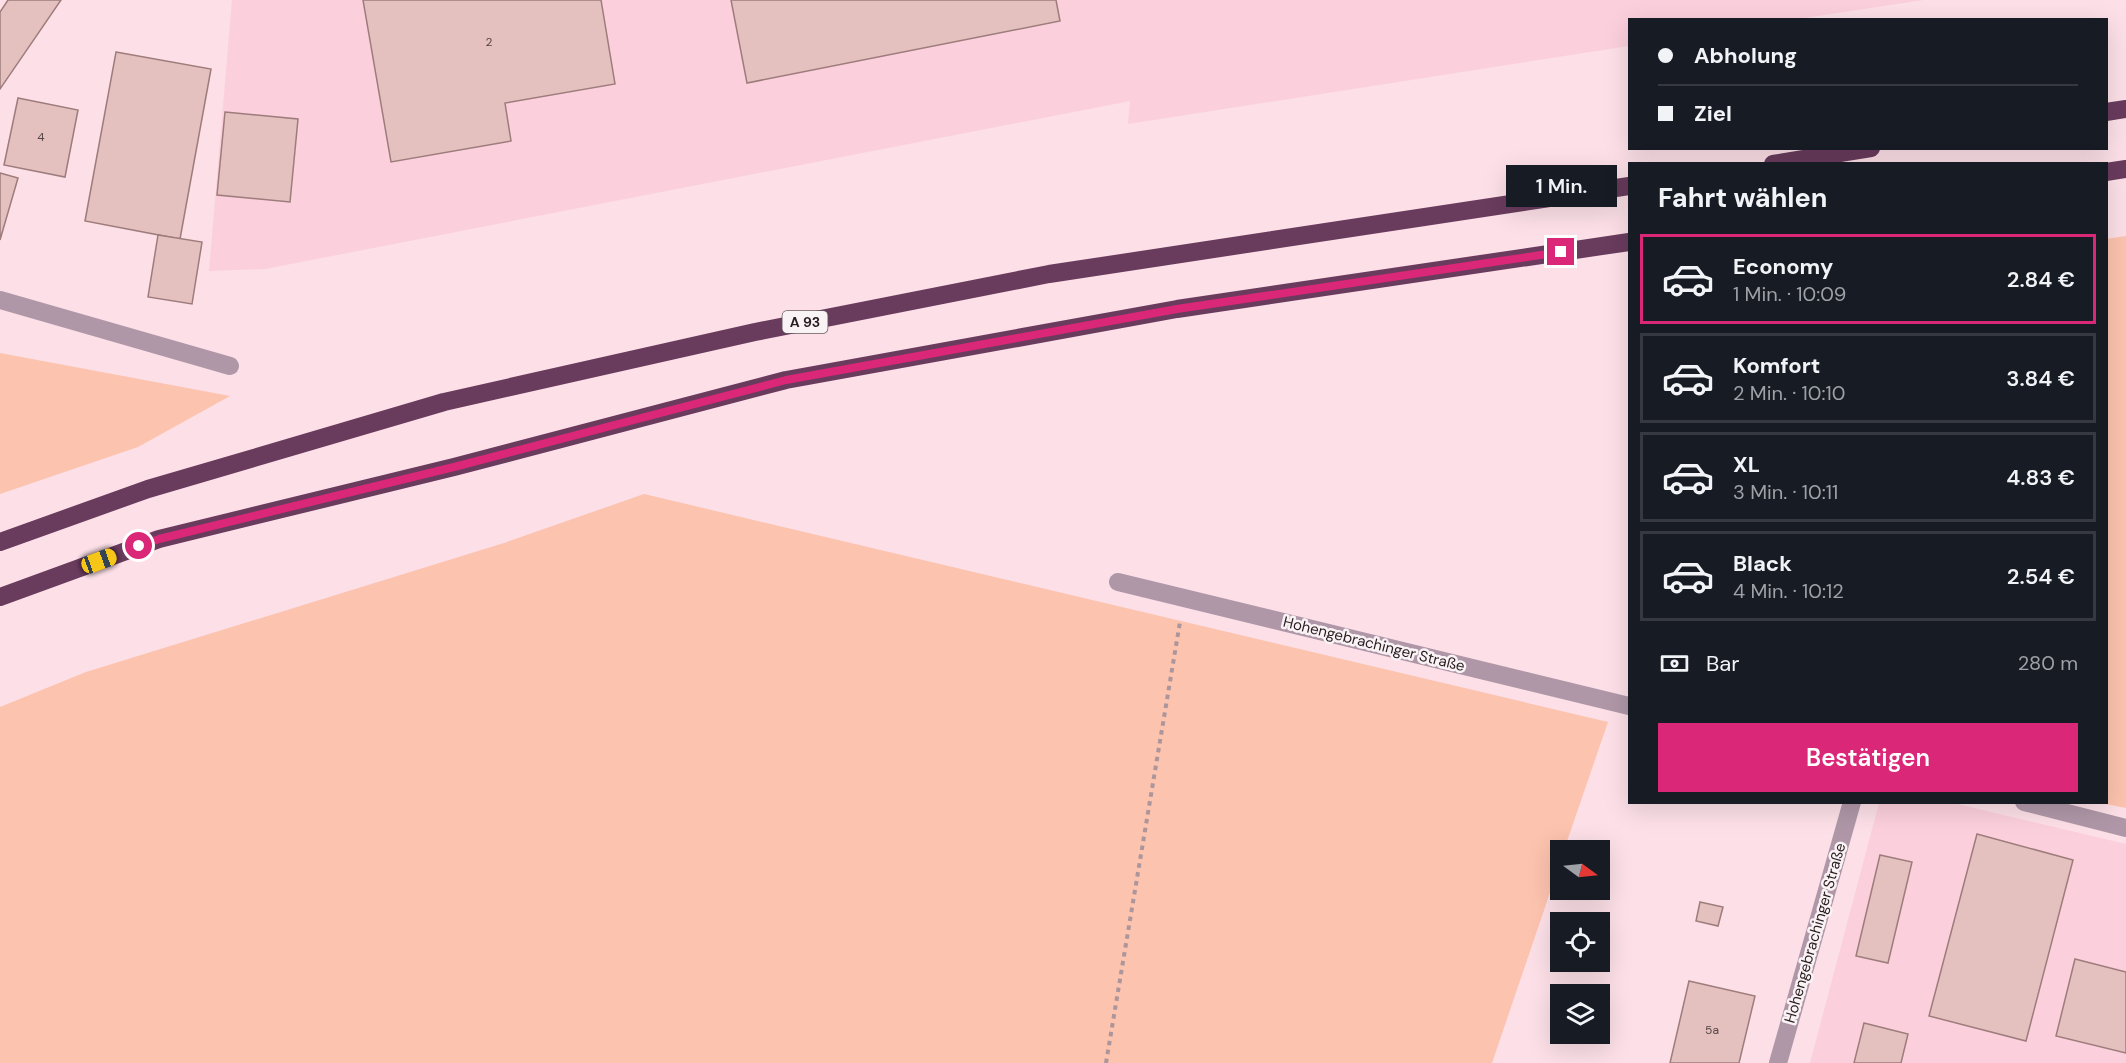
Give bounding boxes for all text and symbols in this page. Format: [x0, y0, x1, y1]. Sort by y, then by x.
house number: 2 [486, 34, 493, 50]
text: Abholung [1694, 41, 1797, 70]
text: Ziel [1694, 99, 1732, 128]
house number: 4 [37, 129, 45, 145]
callout: 1 Min. [1506, 165, 1616, 207]
text: 1 Min. [1536, 173, 1587, 199]
text: Fahrt wählen [1658, 180, 1828, 215]
route end [1547, 238, 1574, 265]
icon: car [1661, 252, 1715, 306]
text: Economy [1733, 252, 1833, 281]
text: 2.84 € [2007, 265, 2075, 294]
text: 1 Min. · 10:09 [1733, 281, 1846, 307]
road number: A 93 [782, 311, 828, 333]
icon: car [1661, 351, 1715, 405]
text: Komfort [1733, 351, 1820, 380]
text: 3.84 € [2006, 364, 2075, 393]
text: 2 Min. · 10:10 [1733, 380, 1845, 406]
icon: car [1661, 450, 1715, 504]
text: XL [1733, 450, 1760, 479]
text: 4.83 € [2006, 463, 2075, 492]
text: 3 Min. · 10:11 [1733, 479, 1838, 505]
route start [125, 532, 152, 559]
car [79, 546, 119, 576]
icon: car [1661, 549, 1715, 603]
text: Black [1733, 549, 1792, 578]
text: 2.54 € [2007, 562, 2075, 591]
text: 4 Min. · 10:12 [1733, 578, 1844, 604]
street label: Hohengebrachinger Straße [1281, 612, 1467, 676]
icon: cash [1658, 647, 1691, 680]
text: Bar [1706, 649, 1739, 678]
text: 280 m [2018, 650, 2078, 676]
button: Bestätigen [1658, 723, 2078, 792]
north arrow [1550, 840, 1610, 900]
map controls [1550, 840, 1610, 1044]
street label: Hohengebrachinger Straße [1780, 841, 1850, 1025]
button: locate [1550, 912, 1610, 972]
button: layers [1550, 984, 1610, 1044]
house number: 5a [1705, 1022, 1719, 1038]

